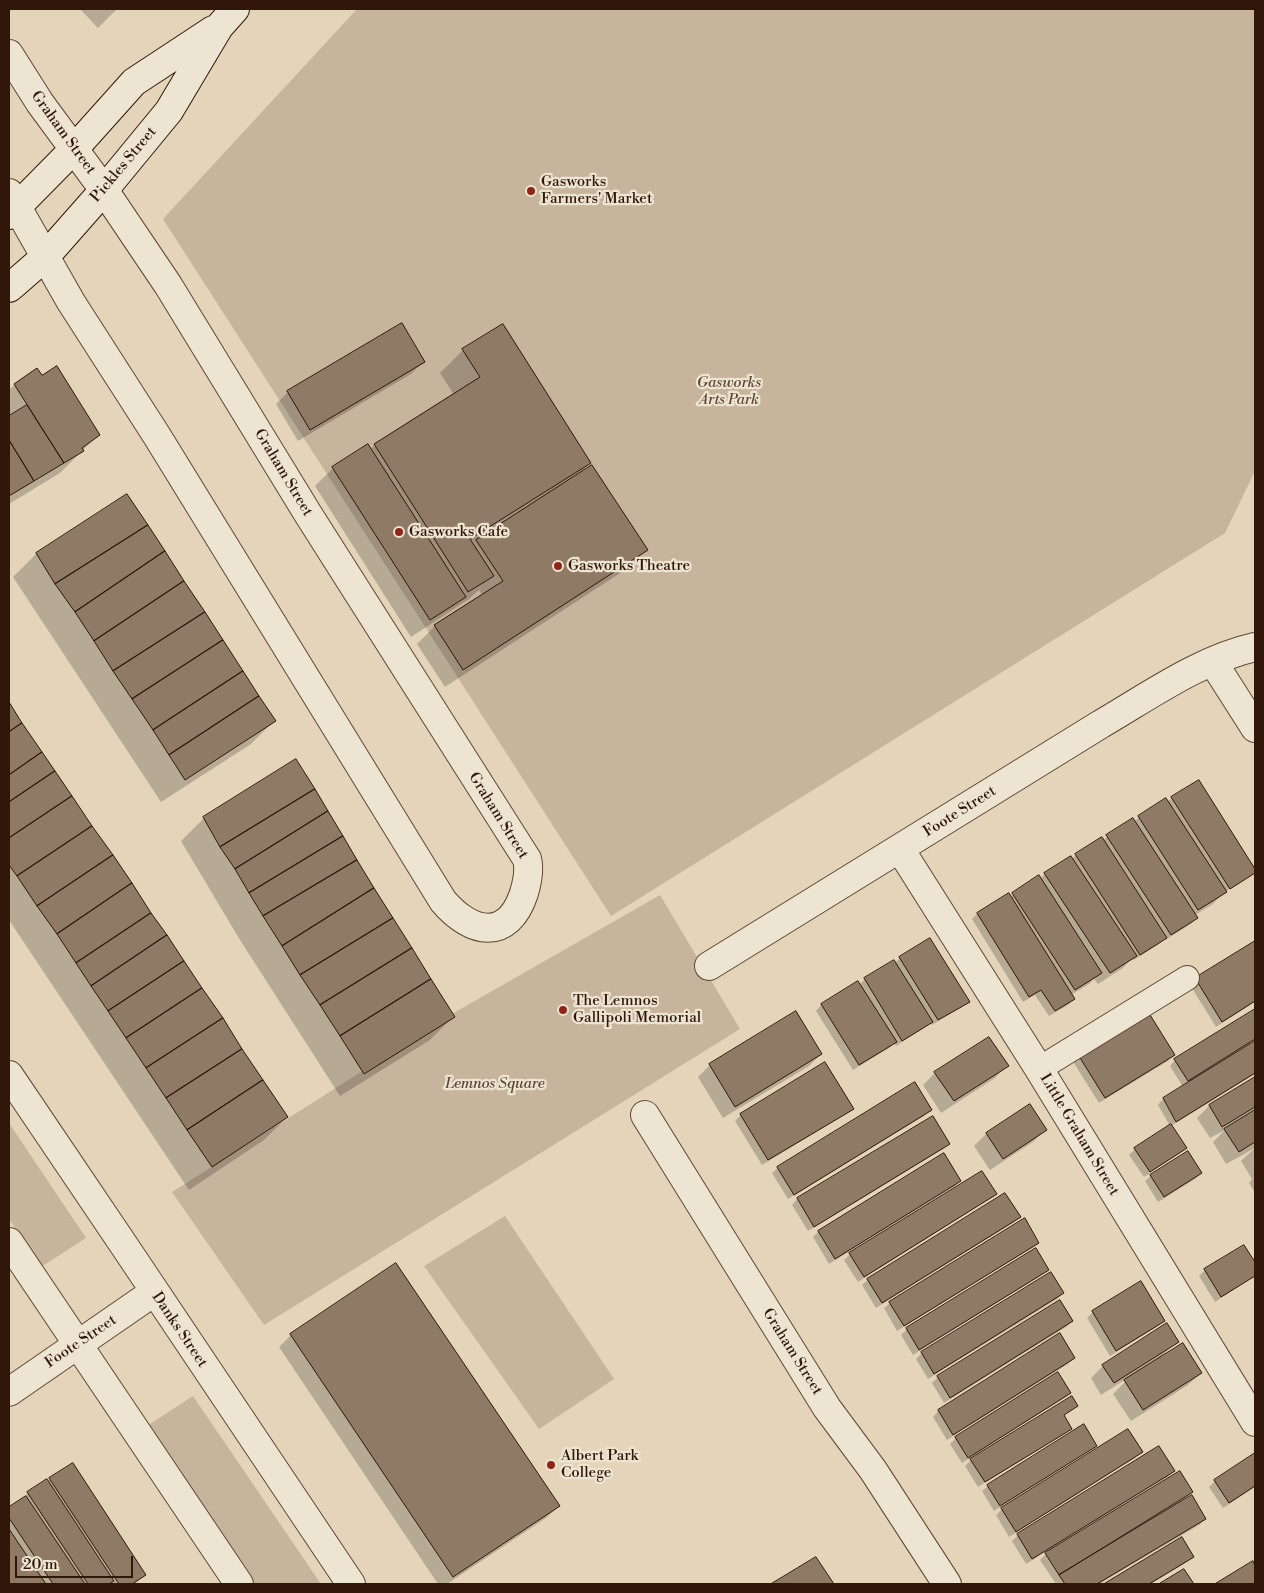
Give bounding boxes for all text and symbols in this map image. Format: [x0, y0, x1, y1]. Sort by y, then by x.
street label: Graham Street [27, 88, 99, 178]
street label: Pickles Street [87, 124, 161, 206]
place label: Gasworks Farmers' Market [541, 173, 652, 208]
marker: Gasworks Farmers' Market [525, 185, 537, 197]
park label: Gasworks Arts Park [697, 374, 761, 409]
street label: Graham Street [250, 426, 316, 520]
place label: Gasworks Cafe [409, 523, 508, 541]
marker: Gasworks Cafe [393, 526, 405, 538]
place label: Gasworks Theatre [568, 557, 690, 575]
marker: Gasworks Theatre [552, 560, 564, 572]
street label: Graham Street [464, 769, 532, 863]
street label: Foote Street [920, 783, 1000, 841]
place label: The Lemnos Gallipoli Memorial [573, 992, 701, 1027]
marker: The Lemnos Gallipoli Memorial [557, 1004, 569, 1016]
street label: Little Graham Street [1035, 1071, 1123, 1199]
park label: Lemnos Square [445, 1075, 545, 1093]
street label: Danks Street [147, 1289, 211, 1371]
street label: Graham Street [758, 1305, 826, 1399]
street label: Foote Street [42, 1312, 120, 1372]
place label: Albert Park College [561, 1447, 638, 1482]
marker: Albert Park College [545, 1459, 557, 1471]
scale bar [18, 1546, 135, 1578]
text: 20 m [23, 1555, 58, 1574]

